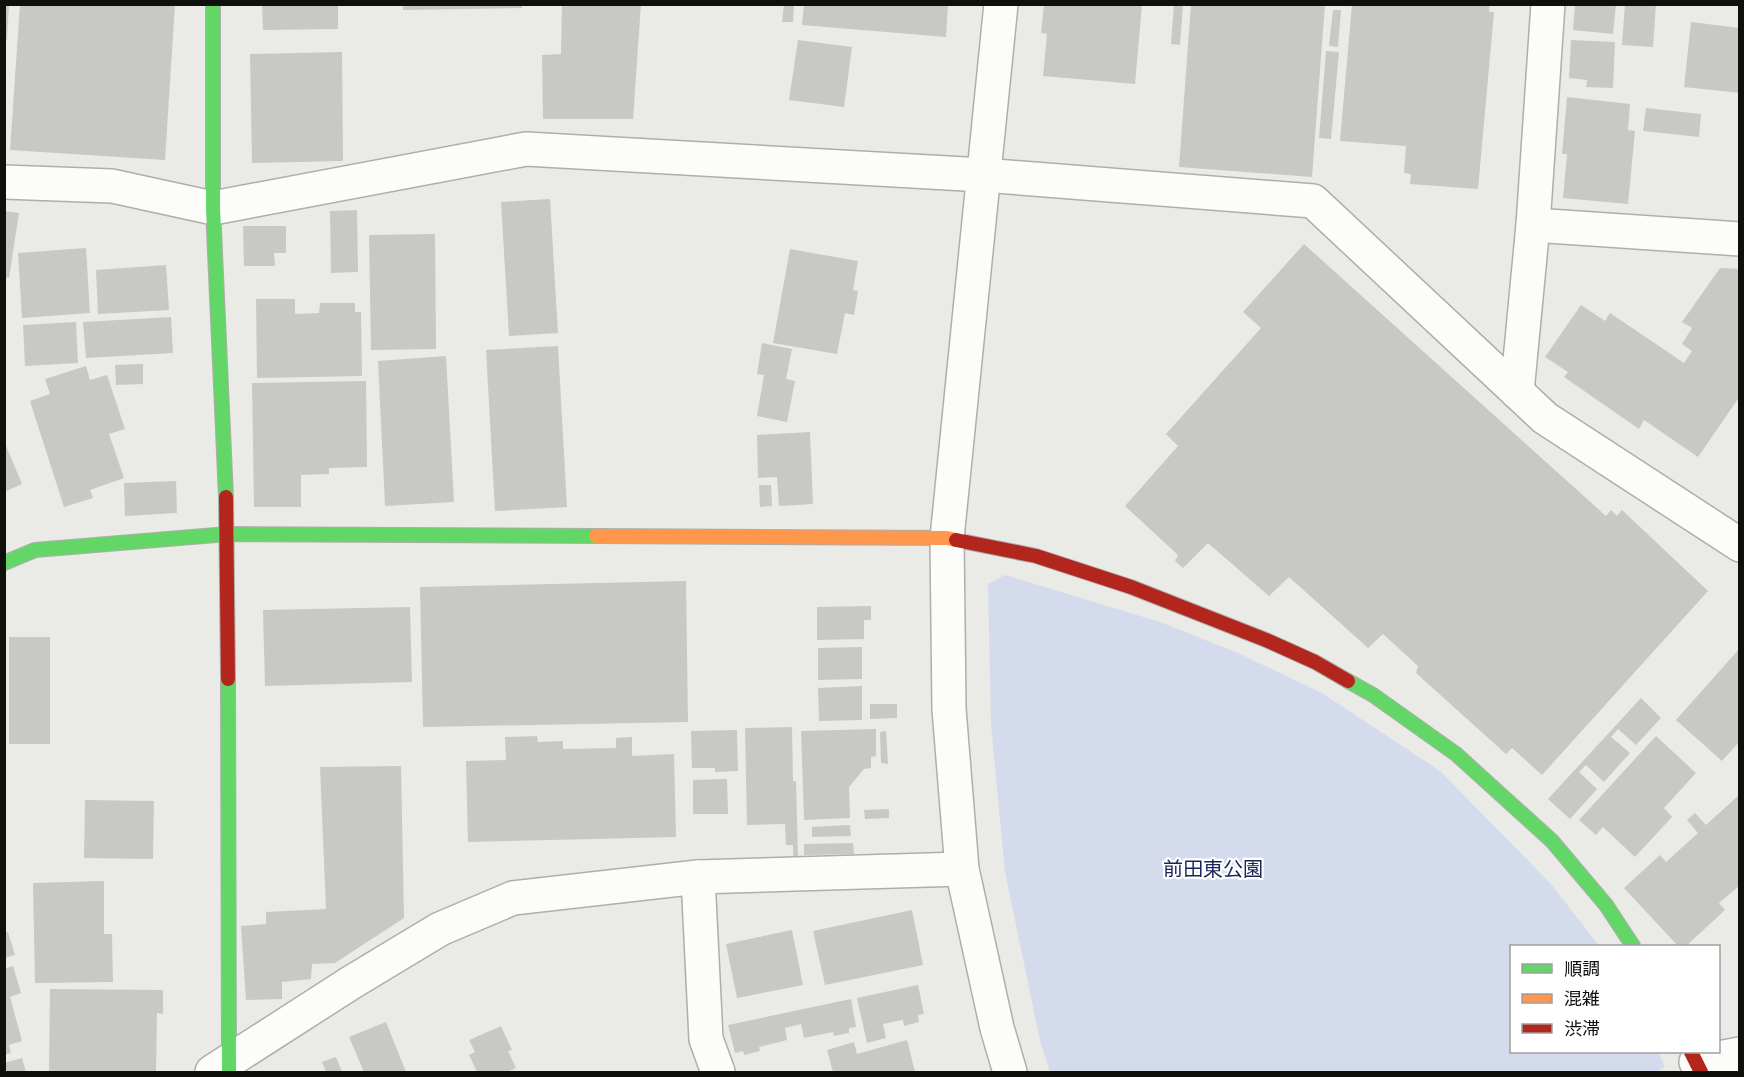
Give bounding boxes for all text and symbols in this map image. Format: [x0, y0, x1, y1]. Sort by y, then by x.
park label: 前田東公園 [1163, 856, 1263, 880]
legend [1510, 945, 1720, 1053]
text: 順調 [1564, 957, 1600, 979]
text: 混雑 [1564, 987, 1600, 1009]
text: 渋滞 [1564, 1017, 1600, 1039]

